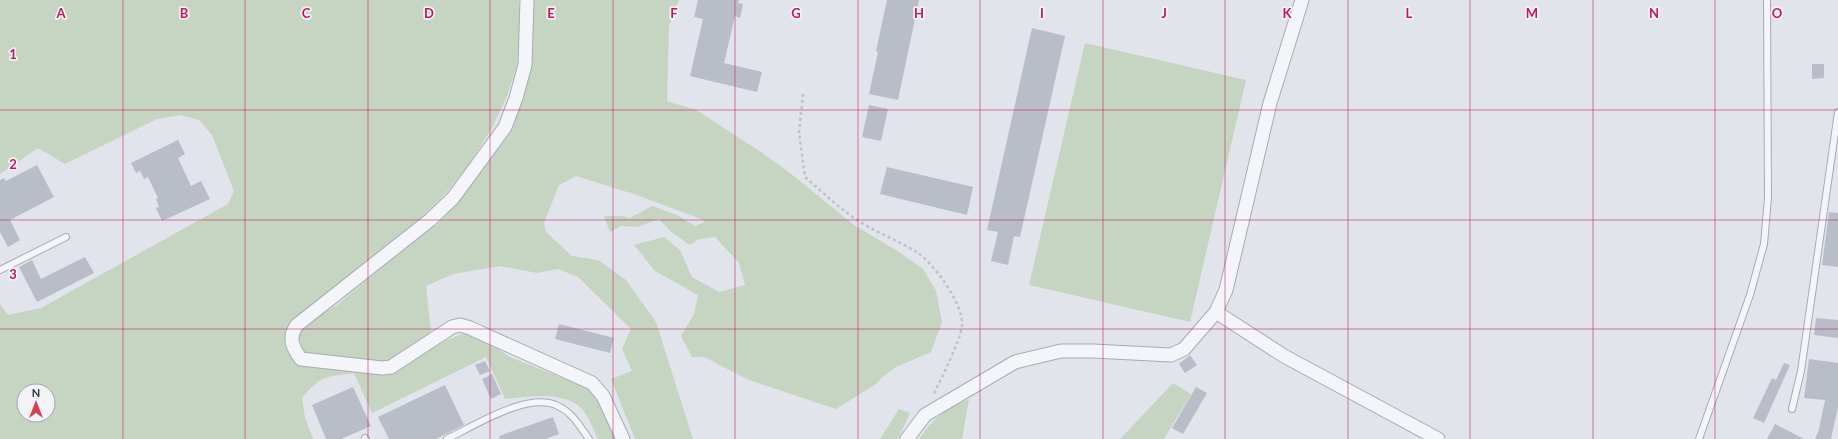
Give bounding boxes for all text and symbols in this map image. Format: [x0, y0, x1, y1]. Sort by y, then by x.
text: A [55, 5, 66, 21]
text: B [180, 5, 189, 21]
text: C [302, 5, 311, 21]
text: D [424, 5, 434, 21]
text: E [547, 5, 555, 21]
text: F [670, 5, 678, 21]
text: G [791, 5, 801, 21]
text: H [914, 5, 924, 21]
text: I [1040, 5, 1044, 21]
text: J [1161, 5, 1167, 21]
text: K [1283, 5, 1293, 21]
text: L [1406, 5, 1413, 21]
text: M [1526, 5, 1538, 21]
text: N [1649, 5, 1659, 21]
text: O [1772, 5, 1783, 21]
text: 1 [9, 46, 17, 62]
text: 2 [9, 156, 17, 172]
text: 3 [9, 266, 17, 282]
north arrow [16, 383, 56, 423]
text: N [32, 386, 40, 399]

